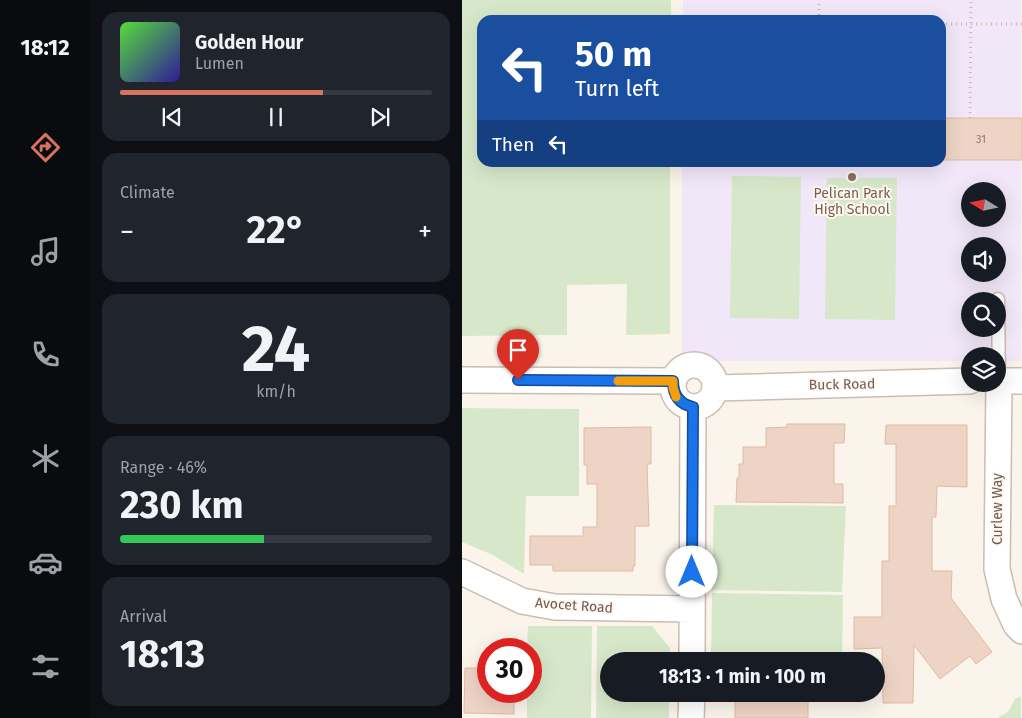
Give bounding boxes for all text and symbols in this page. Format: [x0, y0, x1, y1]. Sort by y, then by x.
text: Golden Hour [195, 31, 304, 54]
text: 50 m [575, 33, 652, 75]
text: 18:12 [20, 34, 70, 61]
icon: left [492, 35, 557, 100]
text: Lumen [195, 54, 244, 73]
text: Turn left [575, 75, 659, 102]
icon: previous [158, 103, 186, 131]
icon: pause [262, 103, 290, 131]
icon: next [366, 103, 394, 131]
icon: directions [28, 130, 63, 165]
icon: left [544, 130, 572, 158]
text: Then [492, 133, 534, 156]
house number: 31 [976, 133, 986, 146]
marker: Pelican Park High School [846, 171, 858, 183]
north arrow [961, 182, 1006, 228]
map controls [961, 182, 1006, 392]
text: Climate [120, 183, 175, 202]
place label: Pelican Park High School [813, 185, 891, 218]
text: 22° [246, 207, 306, 253]
text: − [120, 215, 134, 248]
text: + [418, 215, 432, 248]
icon: music [28, 234, 63, 269]
button: sound [961, 237, 1006, 282]
button: search [961, 292, 1006, 337]
text: 24 [242, 310, 310, 388]
pin [497, 329, 539, 380]
icon: arrive [504, 336, 532, 364]
icon: phone [28, 337, 63, 372]
button: layers [961, 347, 1006, 392]
street label: Buck Road [809, 375, 875, 394]
text: km/h [256, 382, 296, 401]
icon: climate [28, 441, 63, 476]
text: Range · 46% [120, 458, 207, 477]
street label: Curlew Way [989, 473, 1006, 545]
text: 230 km [120, 482, 244, 528]
icon: car [28, 545, 63, 580]
position arrow [665, 545, 717, 597]
street label: Avocet Road [534, 594, 614, 617]
text: Arrival [120, 607, 167, 626]
text: 18:13 [120, 631, 205, 677]
speed limit sign: 30 [477, 638, 542, 703]
icon: filters [28, 649, 63, 684]
text: 18:13 · 1 min · 100 m [659, 665, 826, 688]

